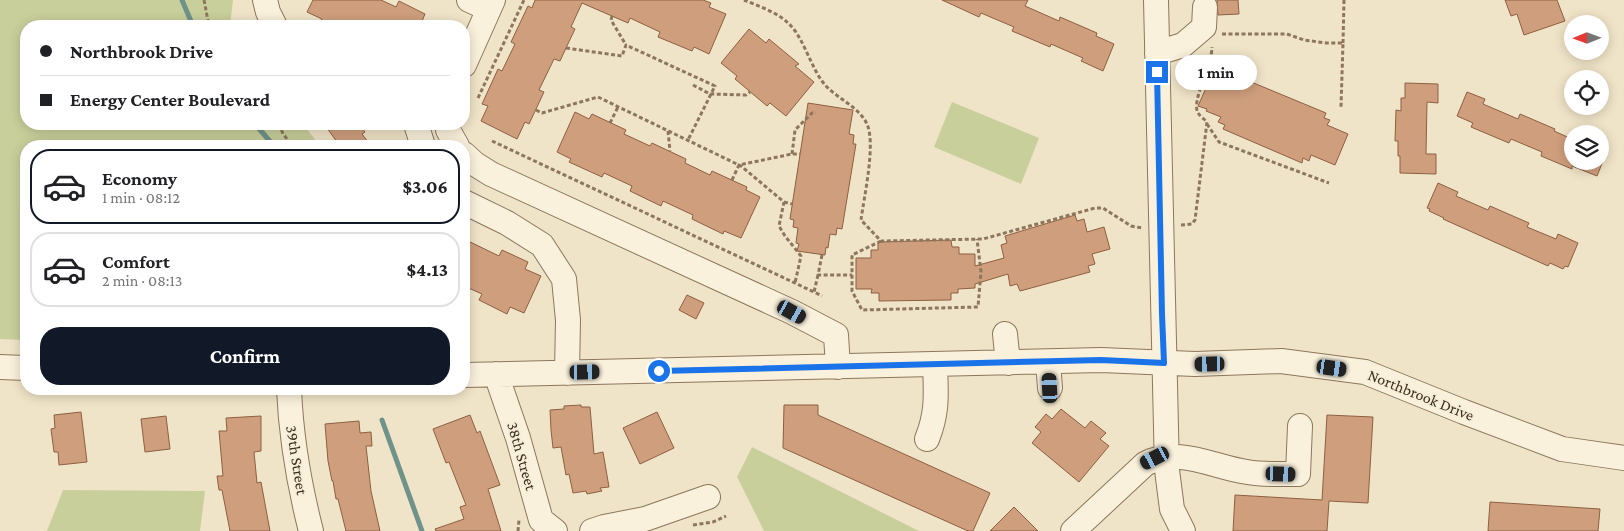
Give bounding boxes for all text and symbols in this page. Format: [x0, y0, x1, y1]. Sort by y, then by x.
north arrow [1564, 15, 1609, 60]
map controls [1564, 15, 1609, 170]
text: Northbrook Drive [70, 41, 213, 62]
callout: 1 min [1174, 54, 1257, 90]
route end [1146, 61, 1168, 83]
text: 1 min [1198, 64, 1234, 81]
button: locate [1564, 70, 1609, 115]
text: Energy Center Boulevard [70, 89, 270, 110]
button: layers [1564, 125, 1609, 170]
icon: car [42, 164, 87, 209]
text: Economy [102, 168, 177, 189]
text: $3.06 [403, 176, 448, 197]
text: 1 min · 08:12 [102, 189, 180, 206]
icon: car [42, 247, 87, 292]
text: Comfort [102, 251, 170, 272]
text: $4.13 [407, 259, 448, 280]
text: 2 min · 08:13 [102, 272, 182, 289]
car [775, 298, 808, 326]
button: Confirm [40, 327, 450, 385]
car [1194, 356, 1225, 372]
car [1316, 358, 1347, 378]
route start [648, 360, 670, 382]
car [569, 364, 600, 380]
street label: Northbrook Drive [1366, 366, 1476, 424]
car [1041, 373, 1058, 403]
street label: 38th Street [504, 420, 540, 493]
street label: 39th Street [283, 424, 311, 497]
car [1138, 445, 1171, 471]
car [1265, 466, 1296, 482]

